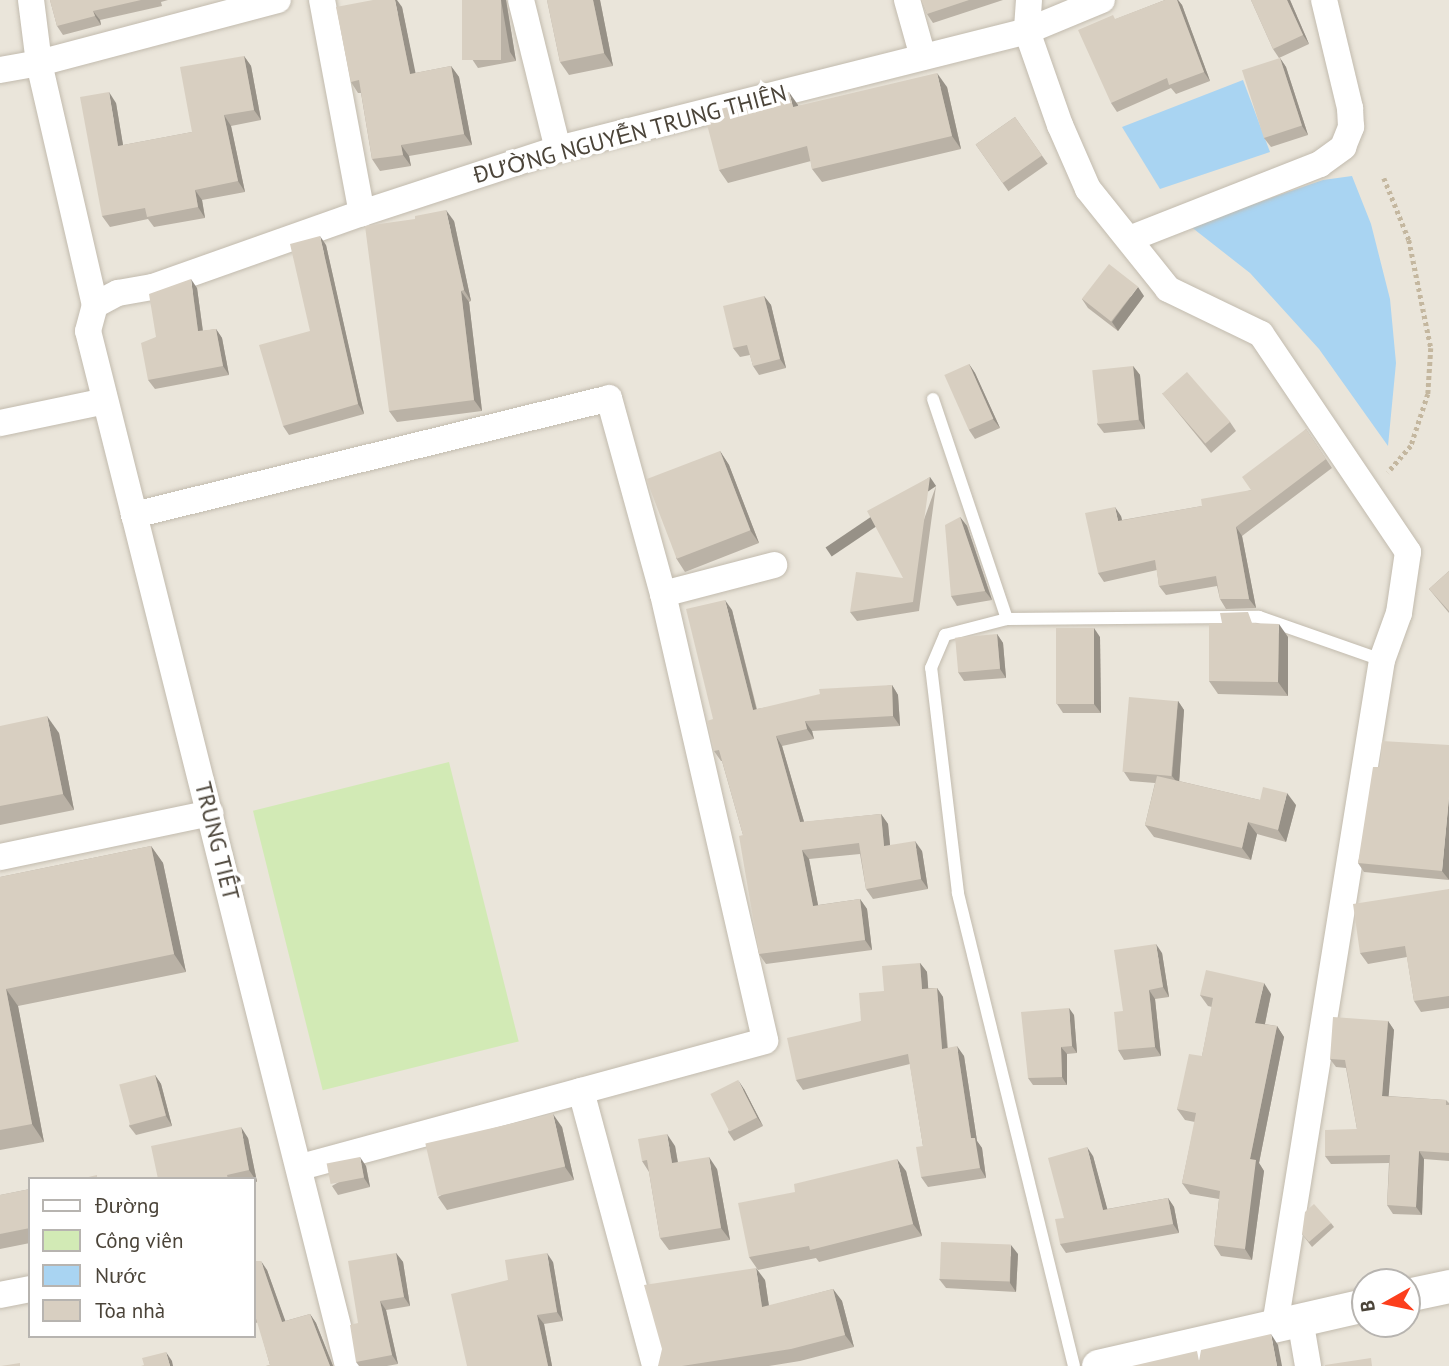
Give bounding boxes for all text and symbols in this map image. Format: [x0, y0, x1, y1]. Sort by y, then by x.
street label: ĐƯỜNG NGUYỄN TRUNG THIÊN [470, 79, 790, 189]
street label: TRUNG TIẾT [189, 779, 245, 903]
legend [28, 1177, 256, 1338]
text: Đường [95, 1192, 159, 1219]
text: Công viên [95, 1227, 184, 1254]
text: Nước [95, 1262, 146, 1289]
north arrow [1351, 1268, 1421, 1338]
text: Tòa nhà [95, 1297, 165, 1324]
text: B [1355, 1299, 1380, 1313]

